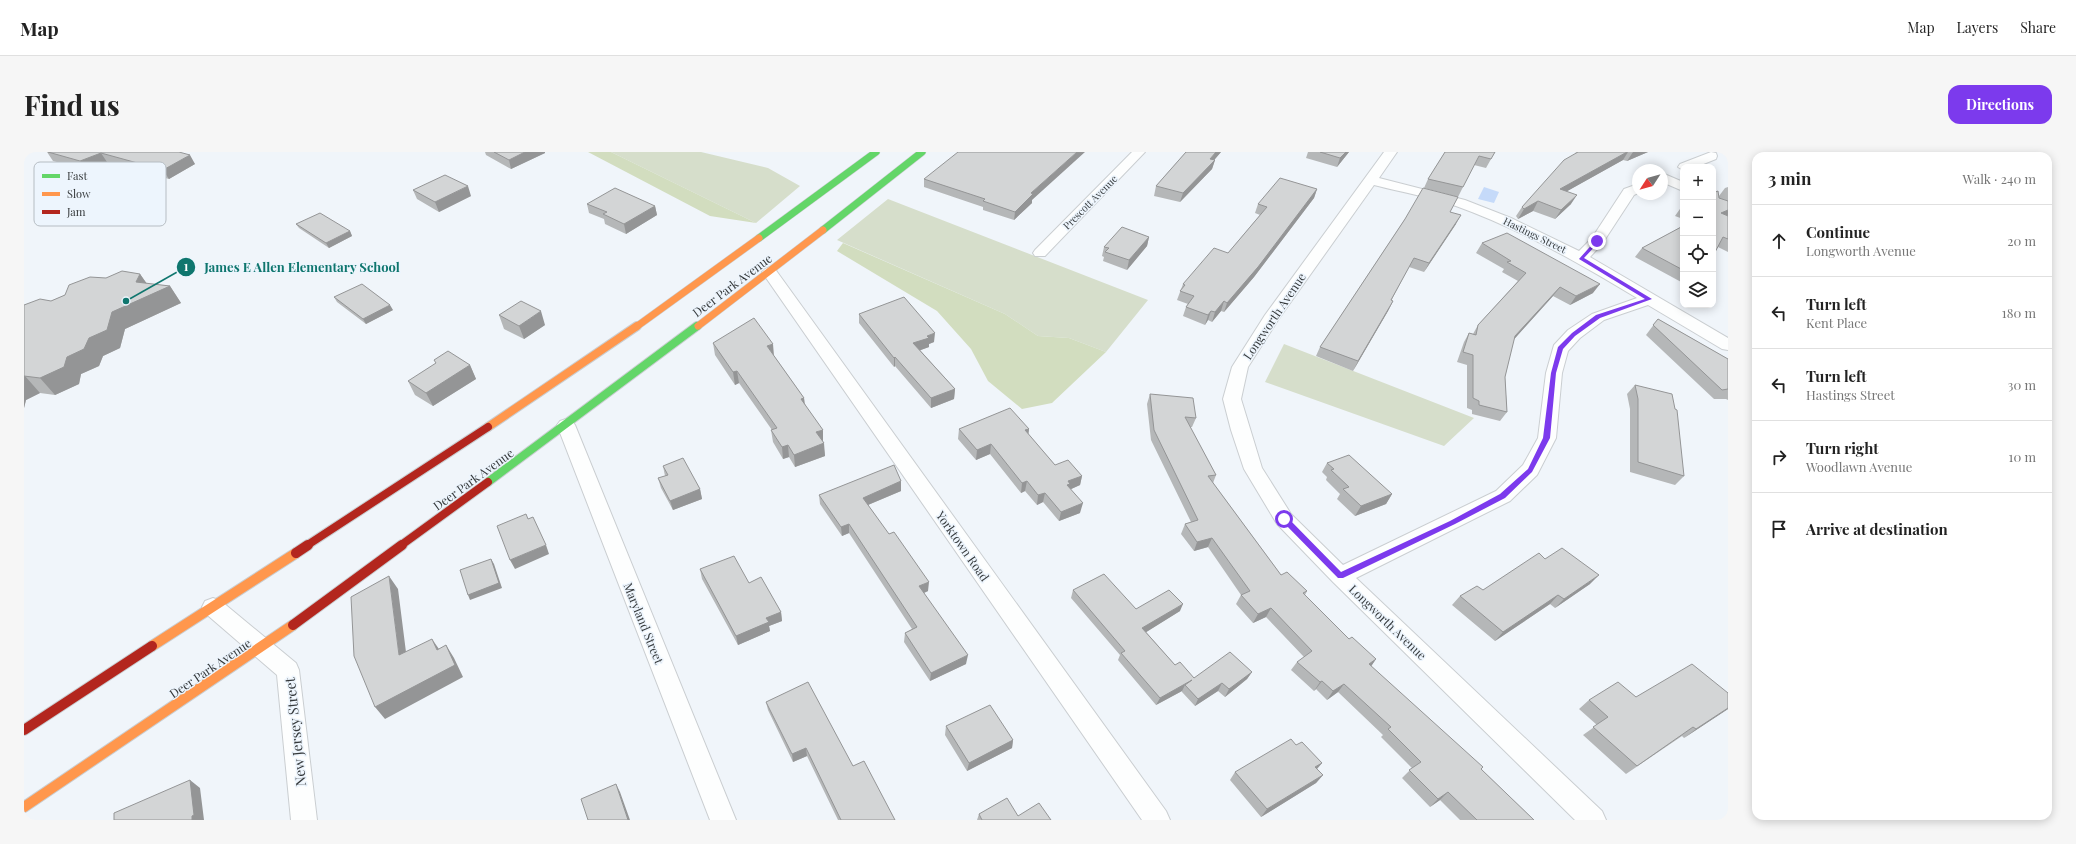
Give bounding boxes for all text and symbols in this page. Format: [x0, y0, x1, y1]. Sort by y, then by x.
text: Map [20, 15, 59, 41]
text: Map [1907, 18, 1935, 37]
text: Layers [1957, 18, 1998, 37]
text: Share [2020, 18, 2056, 37]
button: Directions [1948, 85, 2052, 124]
text: Find us [24, 86, 120, 123]
legend [34, 162, 166, 226]
north arrow [1632, 164, 1668, 200]
map controls [1680, 164, 1716, 308]
button: + [1680, 164, 1716, 200]
text: 3 min [1768, 167, 1811, 189]
text: Fast [67, 168, 87, 183]
text: Walk · 240 m [1963, 170, 2036, 187]
street label: Prescott Avenue [1060, 172, 1120, 232]
text: Slow [67, 186, 91, 201]
button: − [1680, 200, 1716, 236]
text: Jam [66, 204, 86, 219]
street label: Hastings Street [1501, 214, 1569, 256]
text: Continue [1806, 222, 1870, 242]
icon: ahead [1768, 230, 1790, 252]
route end [1588, 232, 1606, 250]
text: 20 m [2007, 232, 2036, 249]
button: locate [1680, 236, 1716, 272]
text: Longworth Avenue [1806, 242, 1916, 259]
street label: Deer Park Avenue [689, 250, 775, 320]
callout: James E Allen Elementary School [176, 255, 408, 280]
text: 1 [184, 258, 189, 274]
text: James E Allen Elementary School [203, 258, 400, 275]
street label: Longworth Avenue [1239, 269, 1309, 363]
button: layers [1680, 272, 1716, 308]
text: Turn left [1806, 294, 1867, 314]
icon: left [1768, 302, 1790, 324]
text: 180 m [2002, 304, 2036, 321]
text: Kent Place [1806, 314, 1867, 331]
text: Turn left [1806, 366, 1867, 386]
icon: left [1768, 374, 1790, 396]
text: 30 m [2008, 376, 2036, 393]
text: Hastings Street [1806, 386, 1895, 403]
text: Turn right [1806, 438, 1879, 458]
street label: Deer Park Avenue [430, 444, 516, 514]
icon: right [1768, 446, 1790, 468]
text: 10 m [2009, 448, 2036, 465]
text: Woodlawn Avenue [1806, 458, 1912, 475]
street label: Yorktown Road [932, 507, 993, 584]
route start [1275, 510, 1293, 528]
icon: arrive [1768, 518, 1790, 540]
text: Arrive at destination [1806, 519, 1948, 539]
street label: Maryland Street [620, 580, 668, 667]
street label: Longworth Avenue [1346, 581, 1430, 663]
street label: Deer Park Avenue [166, 635, 254, 701]
street label: New Jersey Street [280, 676, 310, 787]

